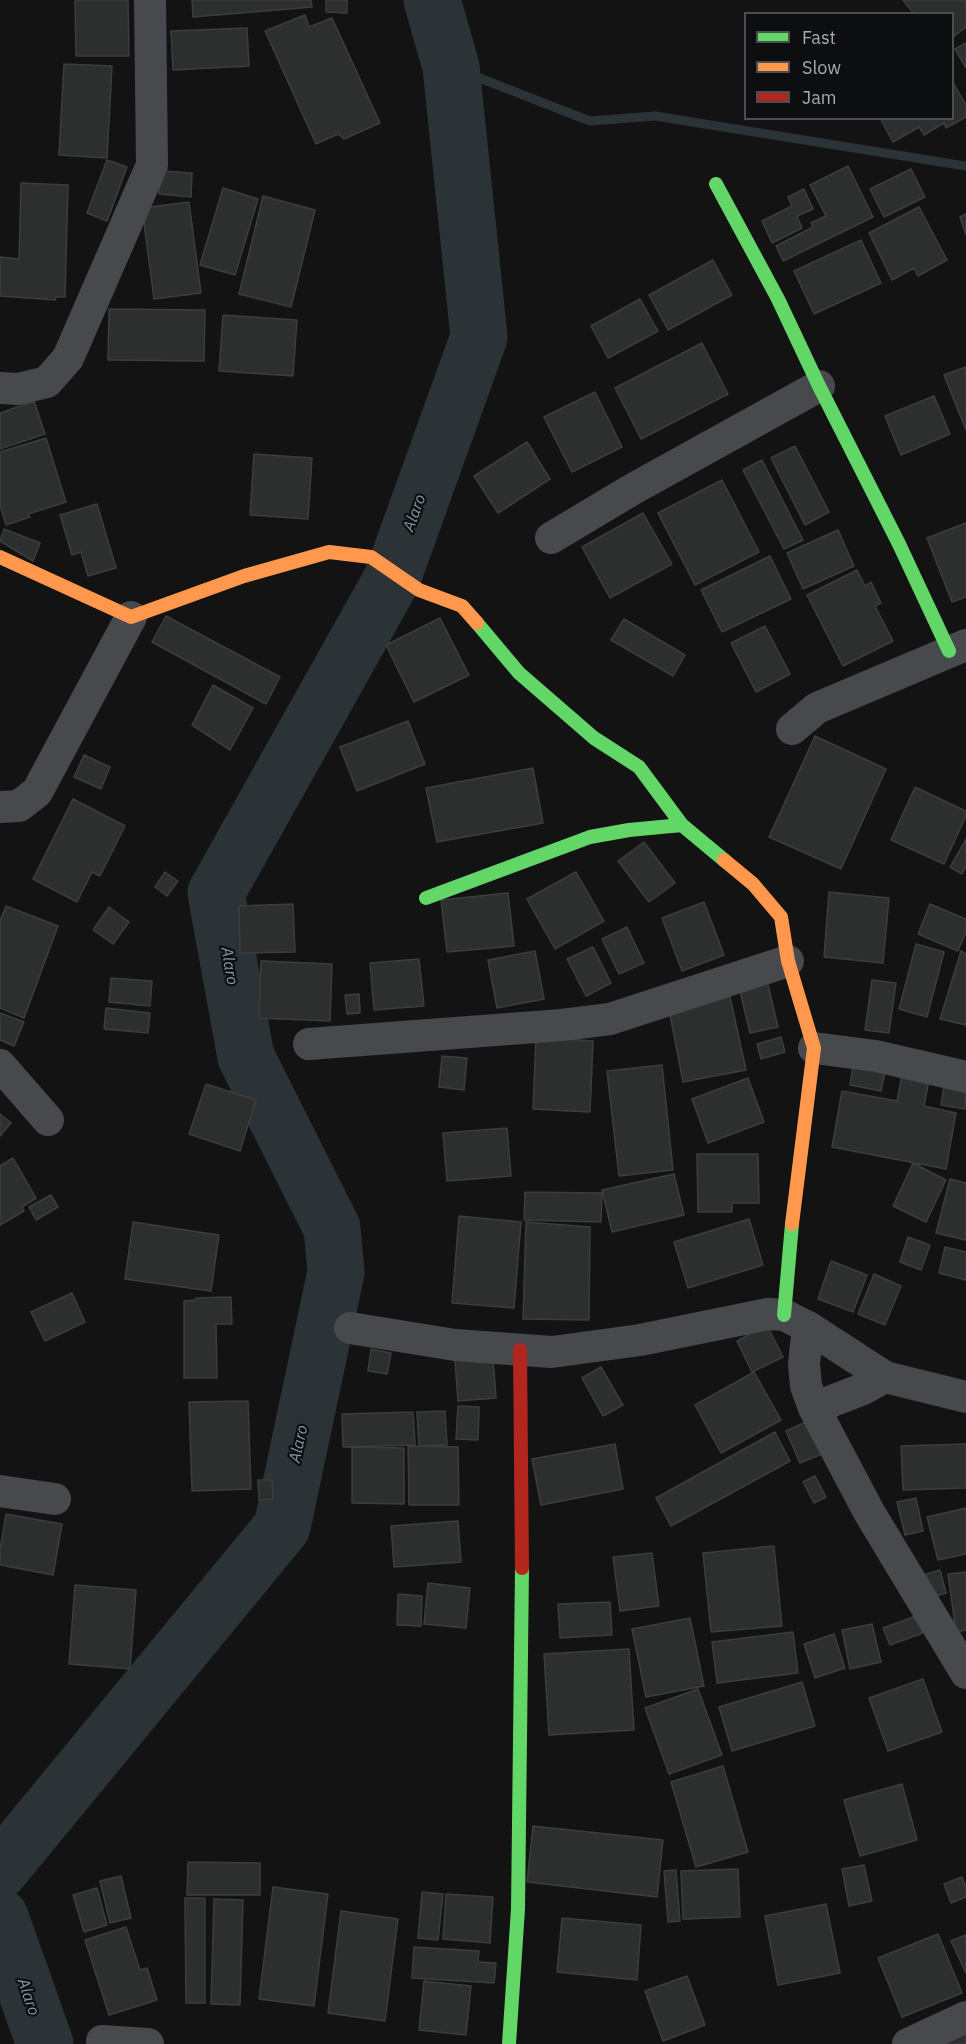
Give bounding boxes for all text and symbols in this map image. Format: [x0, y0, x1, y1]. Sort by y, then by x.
legend [744, 12, 954, 120]
text: Fast [802, 26, 836, 49]
text: Slow [802, 56, 841, 79]
text: Jam [802, 86, 837, 109]
water label: Alaro [399, 492, 431, 534]
water label: Alaro [216, 946, 242, 986]
water label: Alaro [286, 1423, 312, 1465]
water label: Alaro [13, 1976, 43, 2018]

